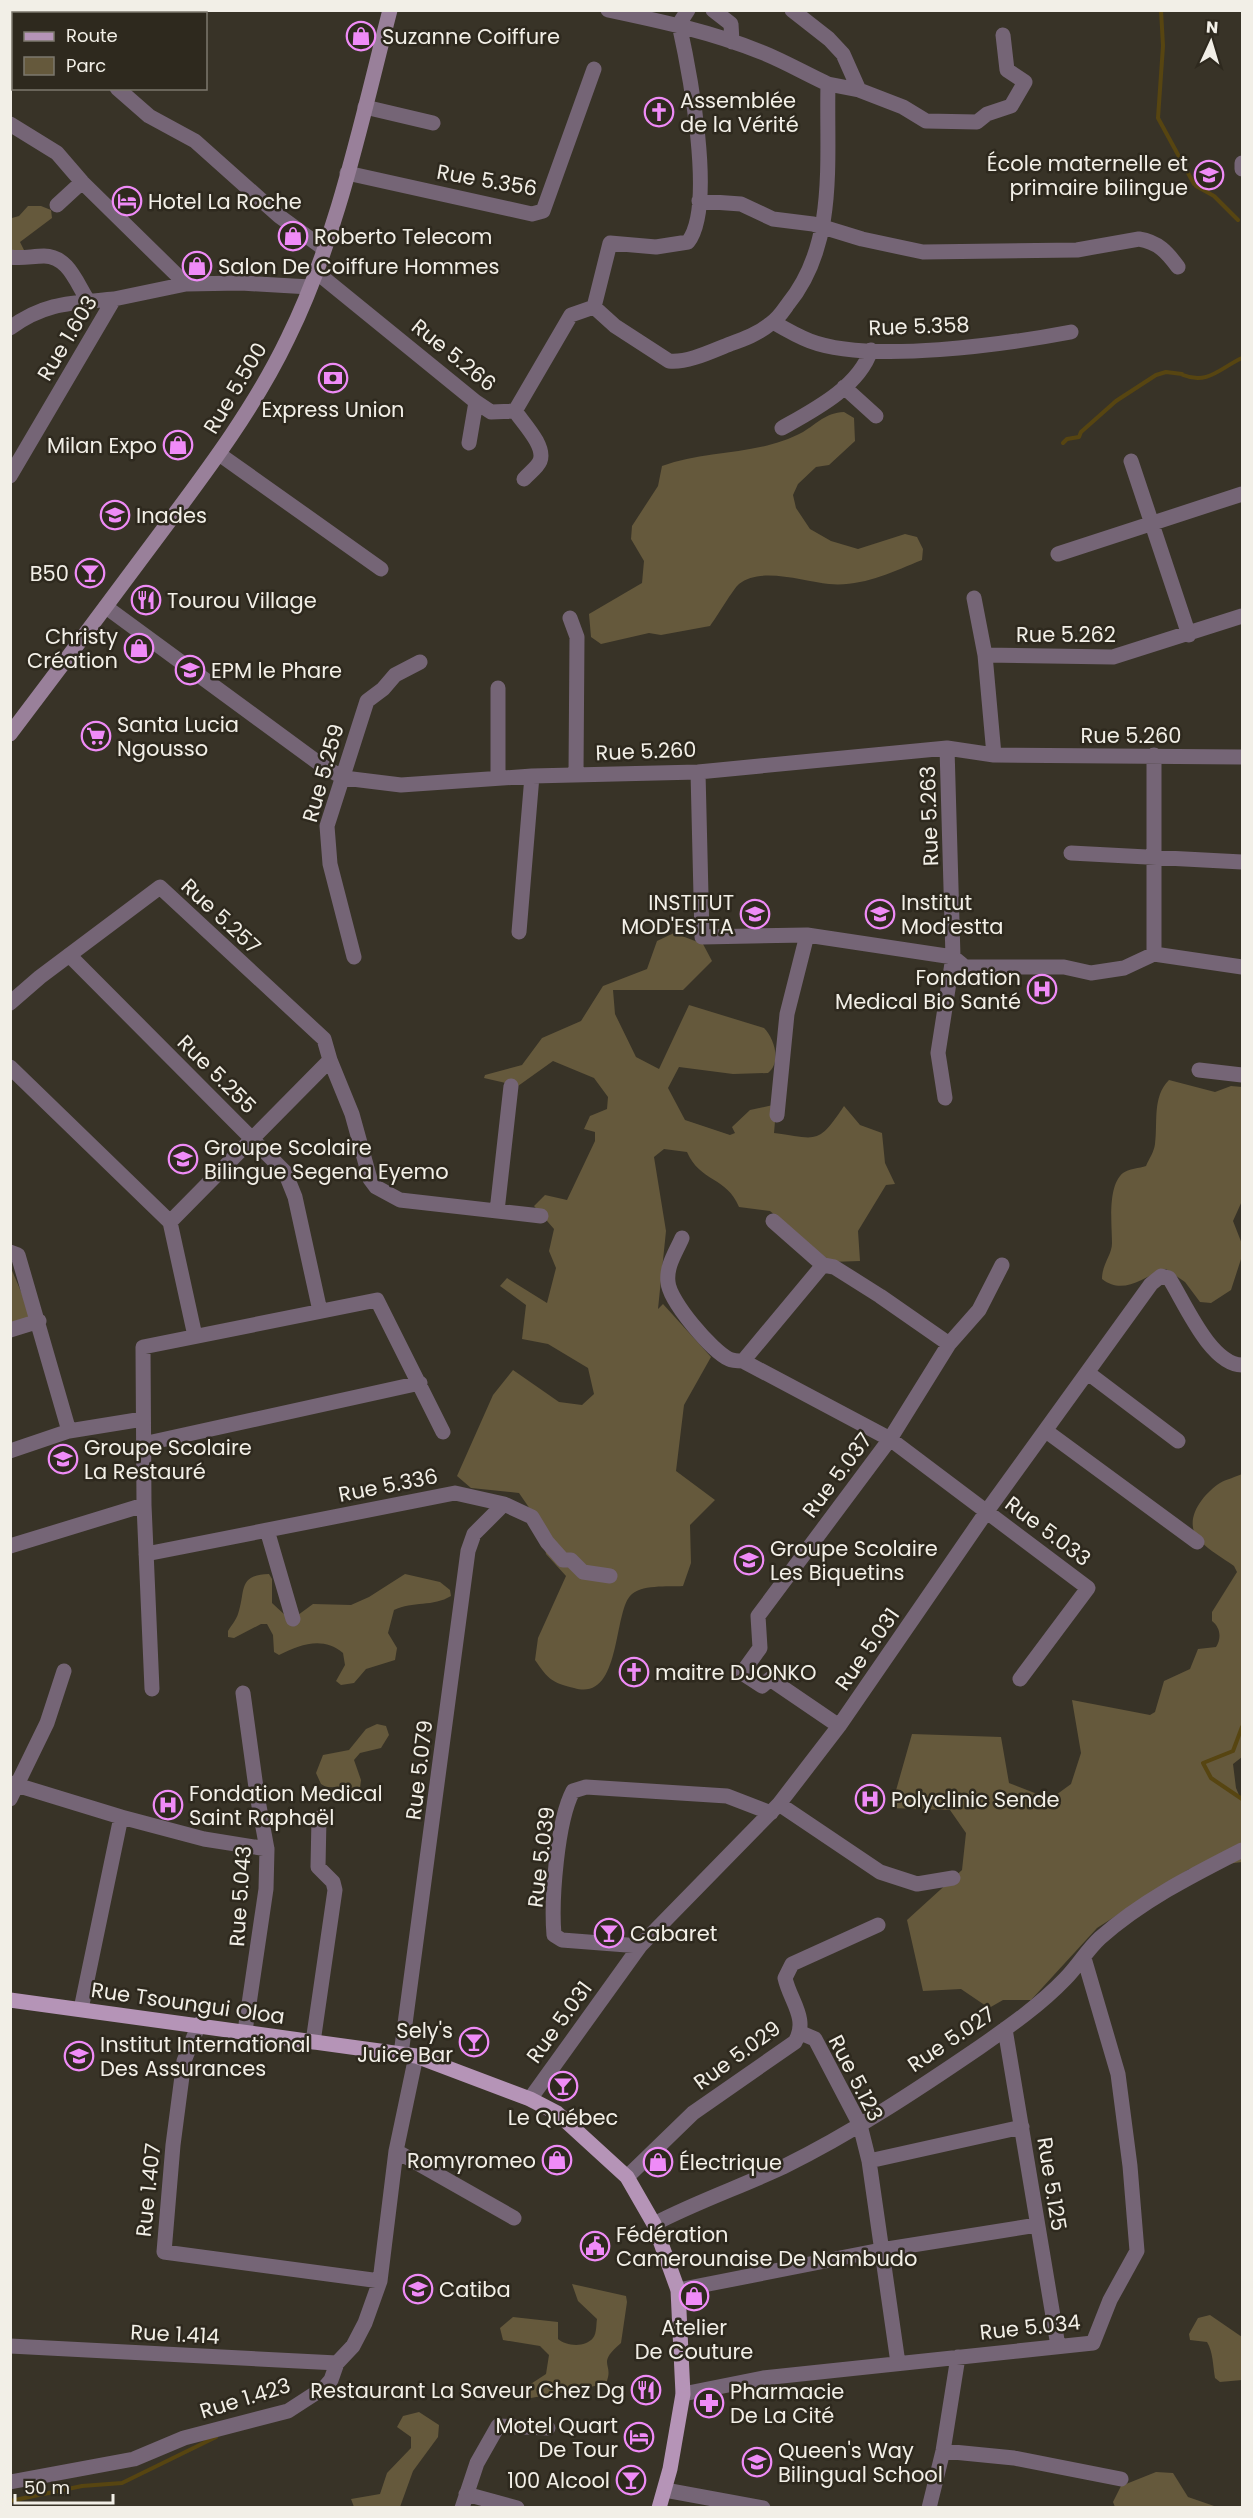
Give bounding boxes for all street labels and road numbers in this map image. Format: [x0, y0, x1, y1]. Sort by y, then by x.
street label: Rue 5.356 [435, 157, 539, 203]
street label: Rue 1.603 [30, 290, 104, 386]
street label: Rue 5.358 [868, 310, 970, 342]
street label: Rue 5.266 [406, 312, 502, 398]
street label: Rue 5.500 [196, 337, 274, 439]
street label: Rue 5.262 [1016, 620, 1116, 649]
street label: Rue 5.259 [295, 720, 351, 826]
street label: Rue 5.260 [1080, 721, 1182, 750]
street label: Rue 5.260 [595, 735, 697, 767]
street label: Rue 5.263 [913, 765, 945, 867]
street label: Rue 5.257 [175, 872, 267, 960]
street label: Rue 5.255 [171, 1028, 263, 1120]
street label: Rue 5.037 [795, 1427, 879, 1523]
street label: Rue 5.336 [336, 1461, 440, 1509]
street label: Rue 5.033 [999, 1489, 1097, 1573]
street label: Rue 5.031 [828, 1602, 906, 1696]
street label: Rue 5.079 [398, 1718, 440, 1822]
street label: Rue 5.039 [520, 1805, 562, 1909]
street label: Rue 5.043 [222, 1845, 258, 1947]
street label: Rue Tsoungui Oloa [89, 1975, 287, 2031]
street label: Rue 5.031 [519, 1975, 599, 2069]
street label: Rue 5.027 [902, 1999, 1000, 2079]
street label: Rue 5.029 [688, 2014, 786, 2096]
street label: Rue 5.123 [822, 2030, 890, 2126]
street label: Rue 5.125 [1030, 2135, 1074, 2233]
street label: Rue 1.407 [129, 2142, 167, 2238]
street label: Rue 5.034 [978, 2307, 1082, 2347]
street label: Rue 1.414 [130, 2317, 220, 2351]
street label: Rue 1.423 [196, 2370, 294, 2426]

